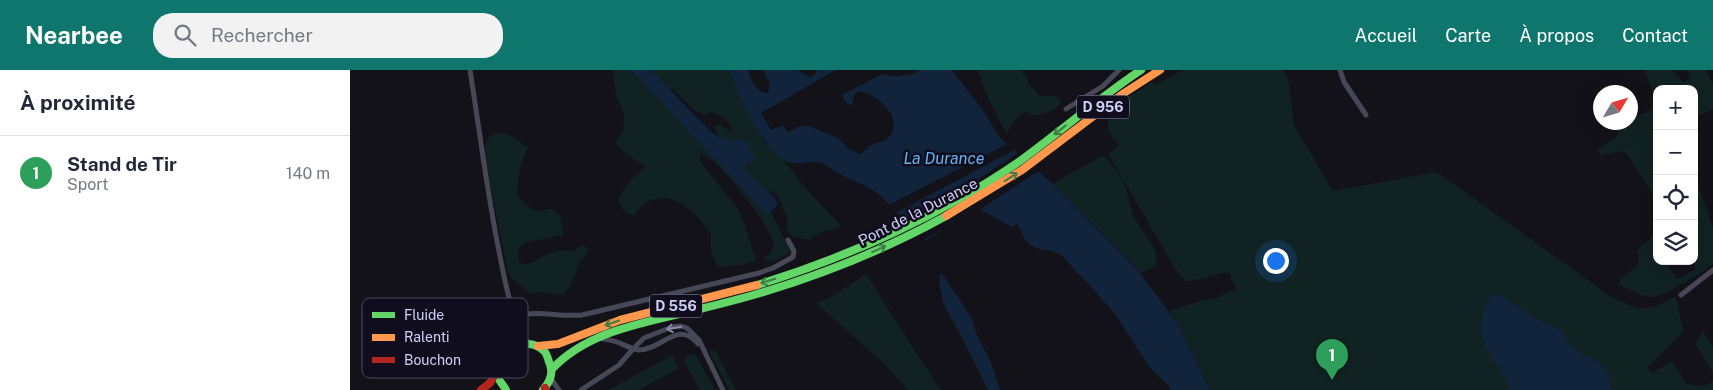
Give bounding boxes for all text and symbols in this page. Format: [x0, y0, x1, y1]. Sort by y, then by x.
search box [153, 13, 503, 58]
text: Nearbee [25, 21, 123, 49]
icon: search [171, 21, 199, 49]
text: Rechercher [211, 24, 313, 46]
text: Accueil [1355, 25, 1417, 46]
text: Carte [1445, 25, 1491, 46]
text: À propos [1519, 25, 1594, 46]
text: Contact [1622, 25, 1688, 46]
north arrow [1593, 85, 1638, 130]
map controls [1653, 85, 1698, 265]
button: + [1653, 85, 1698, 130]
text: À proximité [20, 90, 136, 115]
road number: D 956 [1077, 96, 1129, 118]
one-way arrow [1054, 125, 1067, 136]
button: − [1653, 130, 1698, 175]
water label: La Durance [903, 149, 985, 168]
text: Stand de Tir [67, 153, 177, 175]
text: 1 [33, 164, 39, 183]
text: 140 m [286, 164, 330, 183]
one-way arrow [1003, 172, 1017, 182]
street label: Pont de la Durance [855, 174, 980, 249]
text: Sport [67, 175, 109, 194]
button: locate [1653, 175, 1698, 220]
button: layers [1653, 220, 1698, 265]
one-way arrow [871, 244, 886, 253]
your location [1263, 248, 1289, 274]
one-way arrow [761, 277, 777, 286]
road number: D 556 [650, 295, 702, 318]
legend [362, 298, 528, 378]
text: Fluide [404, 307, 444, 323]
one-way arrow [604, 319, 620, 328]
one-way arrow [666, 323, 682, 333]
text: Ralenti [404, 329, 450, 345]
pin: 1 [1316, 339, 1348, 380]
text: Bouchon [404, 352, 461, 368]

